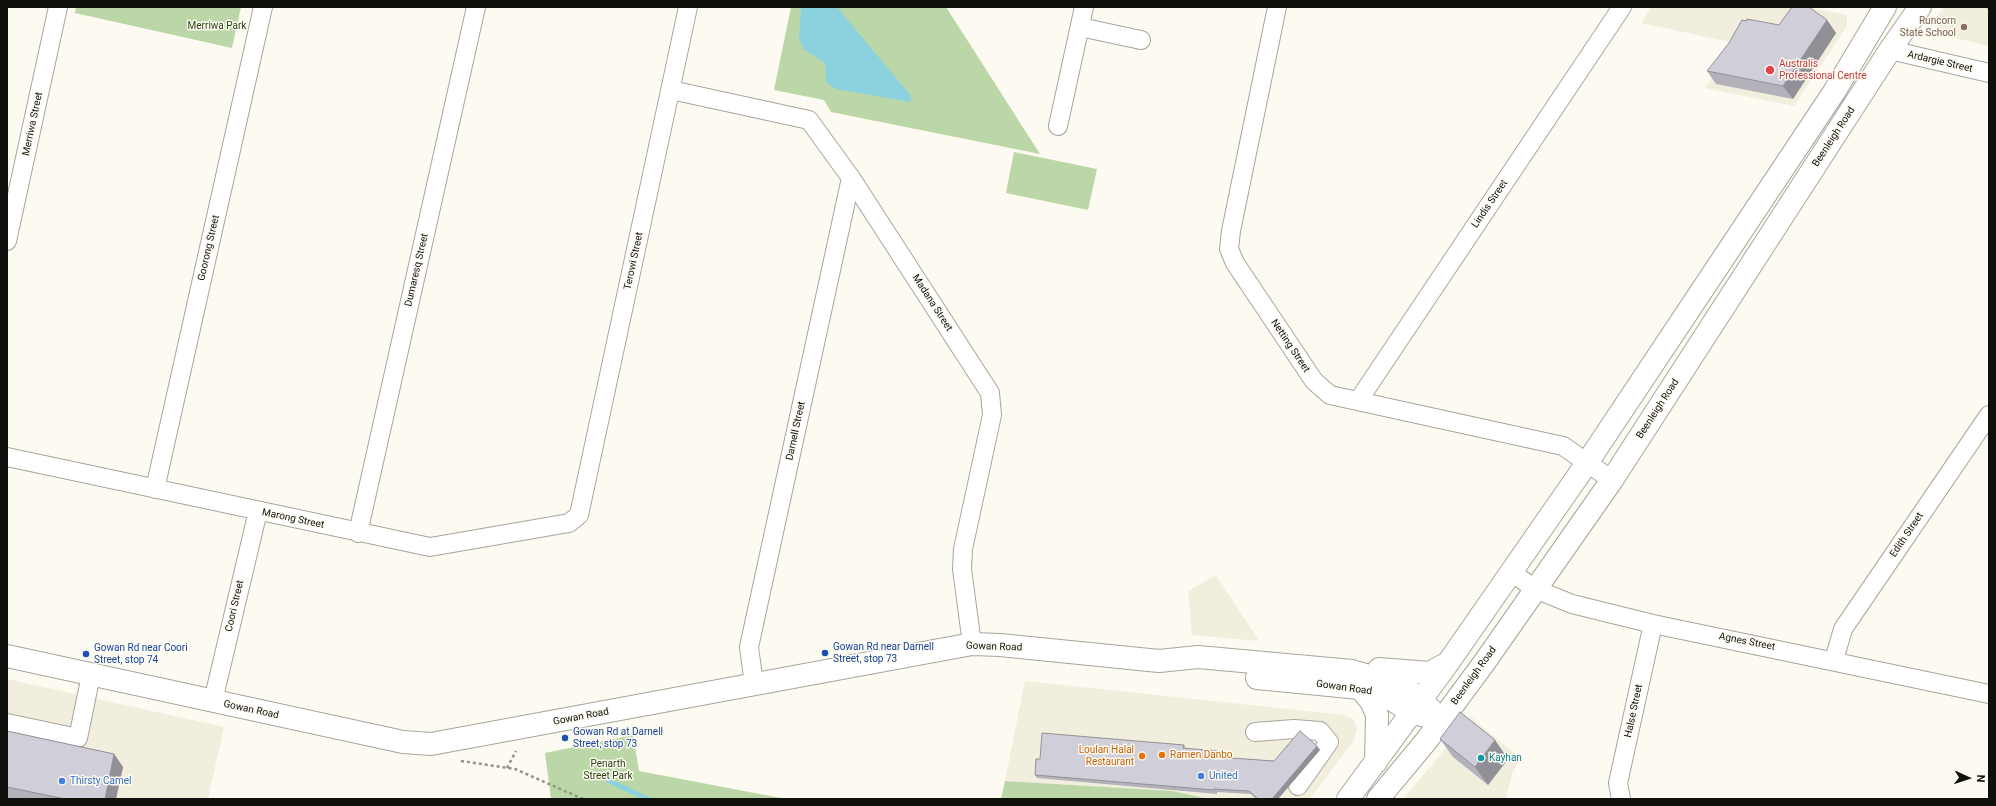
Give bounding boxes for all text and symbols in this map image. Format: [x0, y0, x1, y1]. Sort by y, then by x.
place label: Runcorn State School [1900, 15, 1956, 38]
park label: Merriwa Park [188, 20, 246, 32]
marker: Runcorn State School [1959, 22, 1969, 32]
street label: Ardargie Street [1906, 49, 1974, 75]
place label: Australis Professional Centre [1779, 58, 1866, 82]
marker: Australis Professional Centre [1764, 64, 1776, 76]
street label: Merriwa Street [20, 91, 46, 157]
street label: Beenleigh Road [1810, 105, 1858, 169]
street label: Lindis Street [1470, 178, 1510, 230]
street label: Goorong Street [196, 214, 222, 282]
street label: Terowi Street [622, 231, 646, 291]
street label: Dumaresq Street [403, 232, 431, 308]
street label: Madana Street [909, 272, 955, 334]
street label: Netting Street [1268, 317, 1312, 375]
street label: Beenleigh Road [1634, 377, 1682, 441]
street label: Darnell Street [784, 400, 808, 462]
street label: Marong Street [261, 507, 325, 531]
street label: Edith Street [1888, 510, 1926, 560]
street label: Coori Street [223, 579, 247, 633]
street label: Agnes Street [1718, 631, 1776, 653]
street label: Gowan Road [966, 640, 1022, 654]
place label: Gowan Rd near Darnell Street, stop 73 [833, 641, 934, 664]
place label: Gowan Rd near Coori Street, stop 74 [94, 642, 188, 666]
street label: Beenleigh Road [1449, 645, 1499, 707]
marker: Gowan Rd near Darnell Street, stop 73 [820, 648, 830, 658]
marker: Gowan Rd near Coori Street, stop 74 [81, 649, 91, 659]
street label: Gowan Road [1315, 678, 1373, 698]
street label: Halse Street [1622, 683, 1646, 739]
street label: Gowan Road [222, 698, 280, 722]
street label: Gowan Road [552, 706, 610, 728]
place label: Gowan Rd at Darnell Street, stop 73 [573, 726, 663, 750]
marker: Gowan Rd at Darnell Street, stop 73 [560, 733, 570, 743]
place label: Loulan Halal Restaurant [1079, 744, 1134, 768]
place label: Ramen Danbo [1170, 749, 1233, 761]
marker: Ramen Danbo [1157, 750, 1167, 760]
marker: Loulan Halal Restaurant [1137, 751, 1147, 761]
place label: Kayhan [1489, 752, 1522, 764]
marker: Kayhan [1476, 753, 1486, 763]
park label: Penarth Street Park [583, 758, 633, 782]
north arrow [1948, 758, 1988, 798]
place label: United [1209, 770, 1238, 782]
marker: United [1196, 771, 1206, 781]
text: N [1974, 774, 1987, 783]
place label: Thirsty Camel [70, 775, 131, 787]
marker: Thirsty Camel [57, 776, 67, 786]

